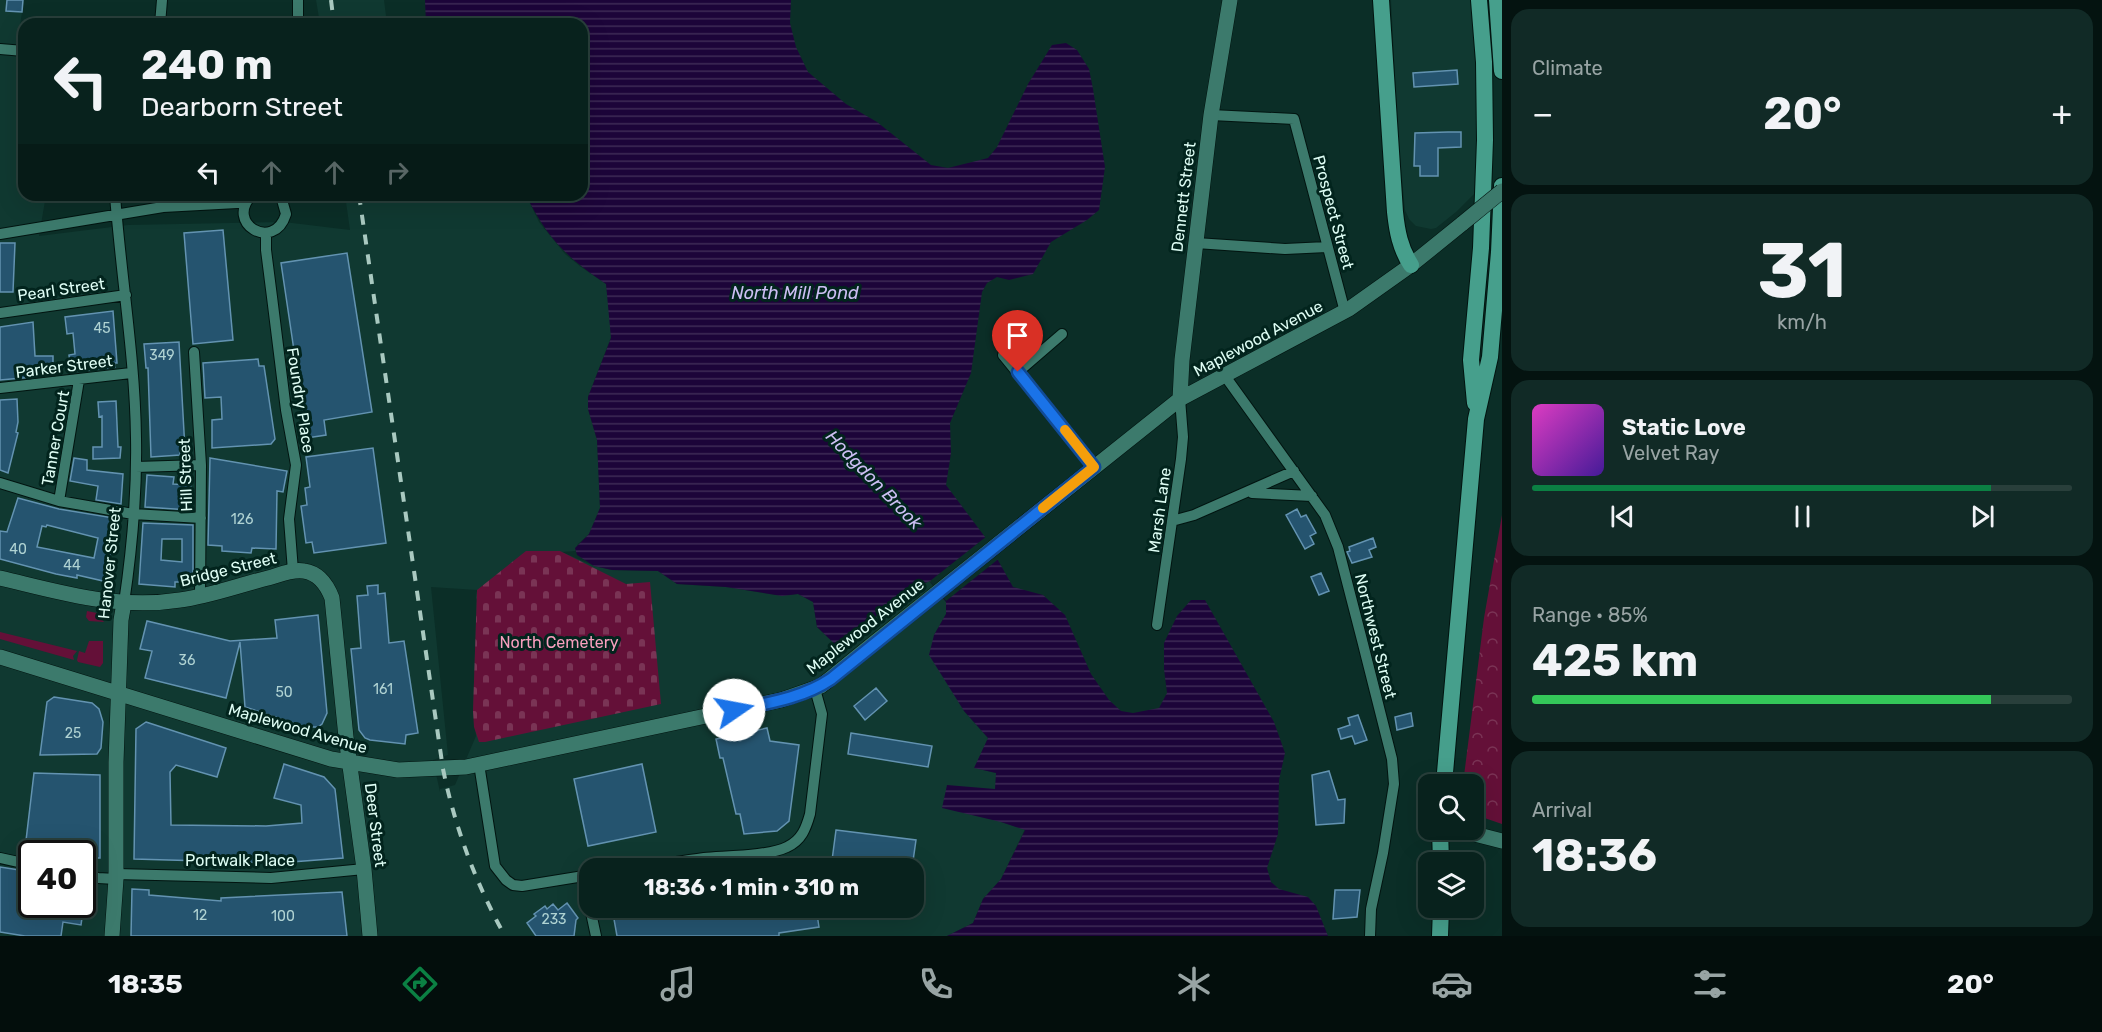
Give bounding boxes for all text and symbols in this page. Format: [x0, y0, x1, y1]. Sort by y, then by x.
text: 240 m [141, 40, 273, 90]
icon: left [42, 42, 120, 120]
text: Climate [1532, 56, 1603, 80]
text: 20° [1763, 87, 1842, 140]
text: Dearborn Street [141, 91, 343, 123]
text: − [1532, 94, 1553, 133]
text: + [2051, 94, 2072, 133]
street label: Dennett Street [1167, 141, 1200, 253]
street label: Prospect Street [1309, 153, 1358, 271]
icon: left [192, 156, 225, 189]
icon: ahead [255, 156, 288, 189]
icon: ahead [318, 156, 351, 189]
icon: right [381, 156, 414, 189]
text: 31 [1757, 224, 1847, 317]
street label: Pearl Street [16, 274, 106, 305]
water label: North Mill Pond [731, 282, 859, 304]
street label: Maplewood Avenue [1190, 296, 1326, 381]
pin [992, 310, 1043, 372]
text: km/h [1777, 310, 1827, 334]
icon: arrive [1001, 319, 1034, 352]
house number: 45 [93, 320, 111, 337]
street label: Foundry Place [283, 346, 318, 454]
house number: 349 [149, 347, 175, 364]
street label: Parker Street [14, 351, 114, 382]
street label: Tanner Court [38, 389, 73, 487]
text: Static Love [1622, 414, 1746, 441]
water label: Hodgdon Brook [821, 426, 927, 535]
street label: Hill Street [175, 438, 196, 512]
text: Velvet Ray [1622, 441, 1720, 465]
street label: Marsh Lane [1144, 466, 1175, 554]
icon: previous [1606, 500, 1639, 533]
icon: pause [1786, 500, 1819, 533]
icon: next [1966, 500, 1999, 533]
street label: Hanover Street [94, 506, 125, 620]
house number: 126 [231, 511, 253, 528]
house number: 40 [9, 541, 27, 558]
street label: Bridge Street [178, 548, 278, 591]
house number: 44 [63, 557, 81, 574]
street label: Northwest Street [1351, 572, 1400, 701]
street label: Maplewood Avenue [803, 575, 928, 678]
text: Range · 85% [1532, 603, 1648, 627]
park label: North Cemetery [499, 633, 619, 652]
text: 425 km [1532, 634, 1698, 687]
house number: 36 [179, 652, 195, 669]
position arrow [702, 678, 766, 742]
house number: 161 [373, 681, 393, 698]
house number: 50 [275, 684, 293, 701]
street label: Maplewood Avenue [226, 700, 370, 757]
house number: 25 [65, 725, 81, 742]
map controls [1418, 774, 1484, 918]
button: search [1418, 774, 1484, 840]
street label: Deer Street [361, 782, 390, 868]
text: Arrival [1532, 798, 1592, 822]
text: 18:36 [1532, 829, 1657, 882]
speed limit sign: 40 [18, 840, 96, 918]
street label: Portwalk Place [185, 851, 295, 870]
button: layers [1418, 852, 1484, 918]
text: 18:36 · 1 min · 310 m [644, 874, 859, 901]
house number: 12 [193, 907, 207, 924]
house number: 100 [271, 908, 295, 925]
house number: 233 [541, 911, 567, 928]
icon: directions [399, 963, 441, 1005]
icon: music [657, 963, 699, 1005]
icon: phone [915, 963, 957, 1005]
icon: climate [1173, 963, 1215, 1005]
icon: car [1431, 963, 1473, 1005]
icon: filters [1689, 963, 1731, 1005]
text: 18:35 [108, 968, 183, 1000]
text: 20° [1947, 968, 1994, 1000]

